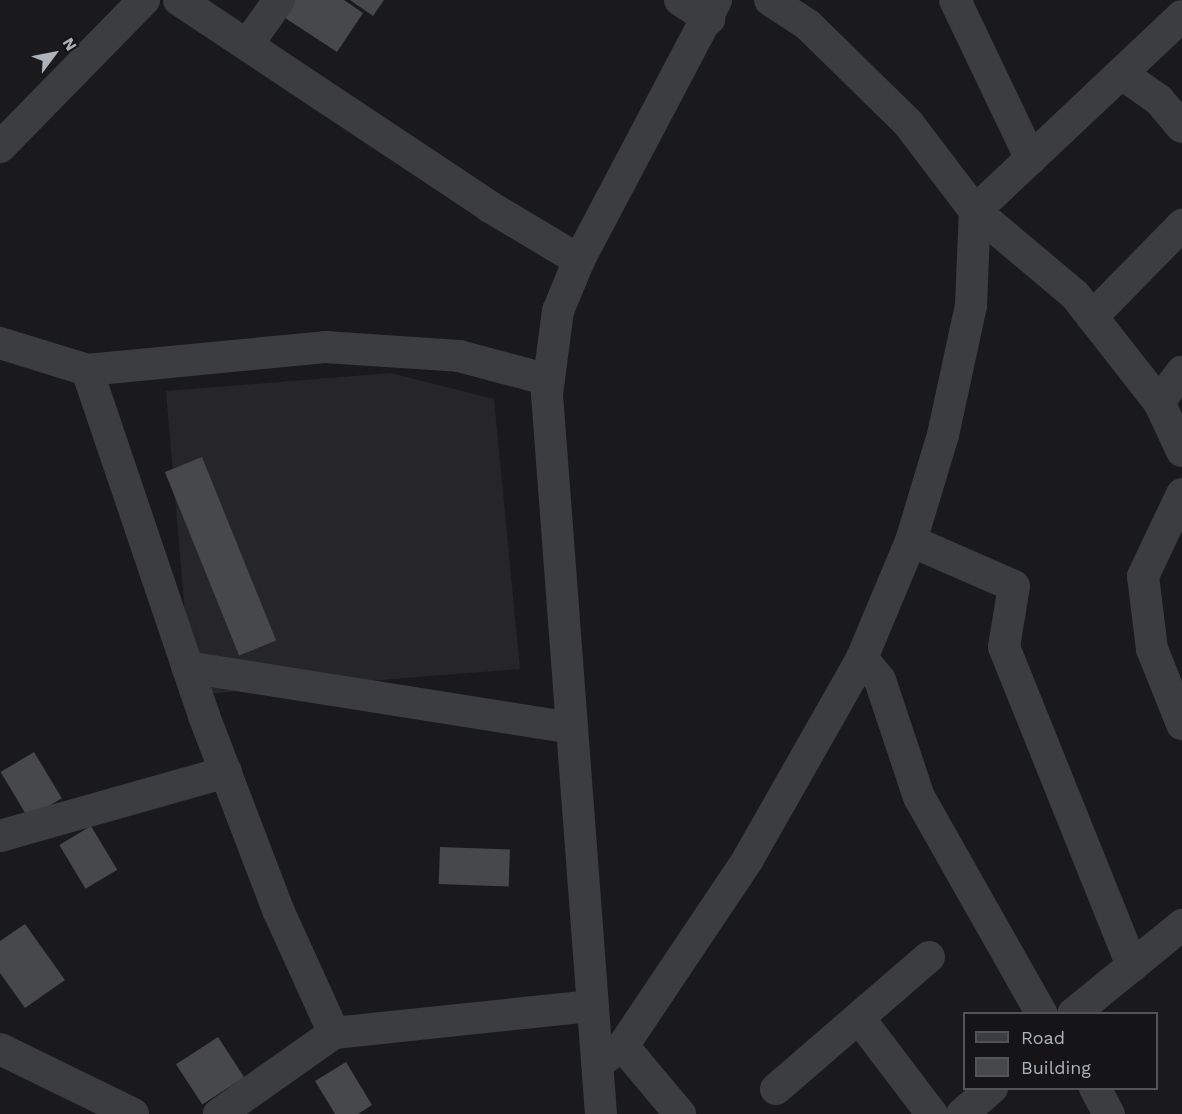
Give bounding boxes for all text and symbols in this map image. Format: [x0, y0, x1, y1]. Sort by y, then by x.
north arrow [24, 24, 84, 84]
text: N [58, 34, 81, 54]
legend [963, 1012, 1158, 1090]
text: Road [1021, 1027, 1065, 1048]
text: Building [1021, 1057, 1091, 1078]

